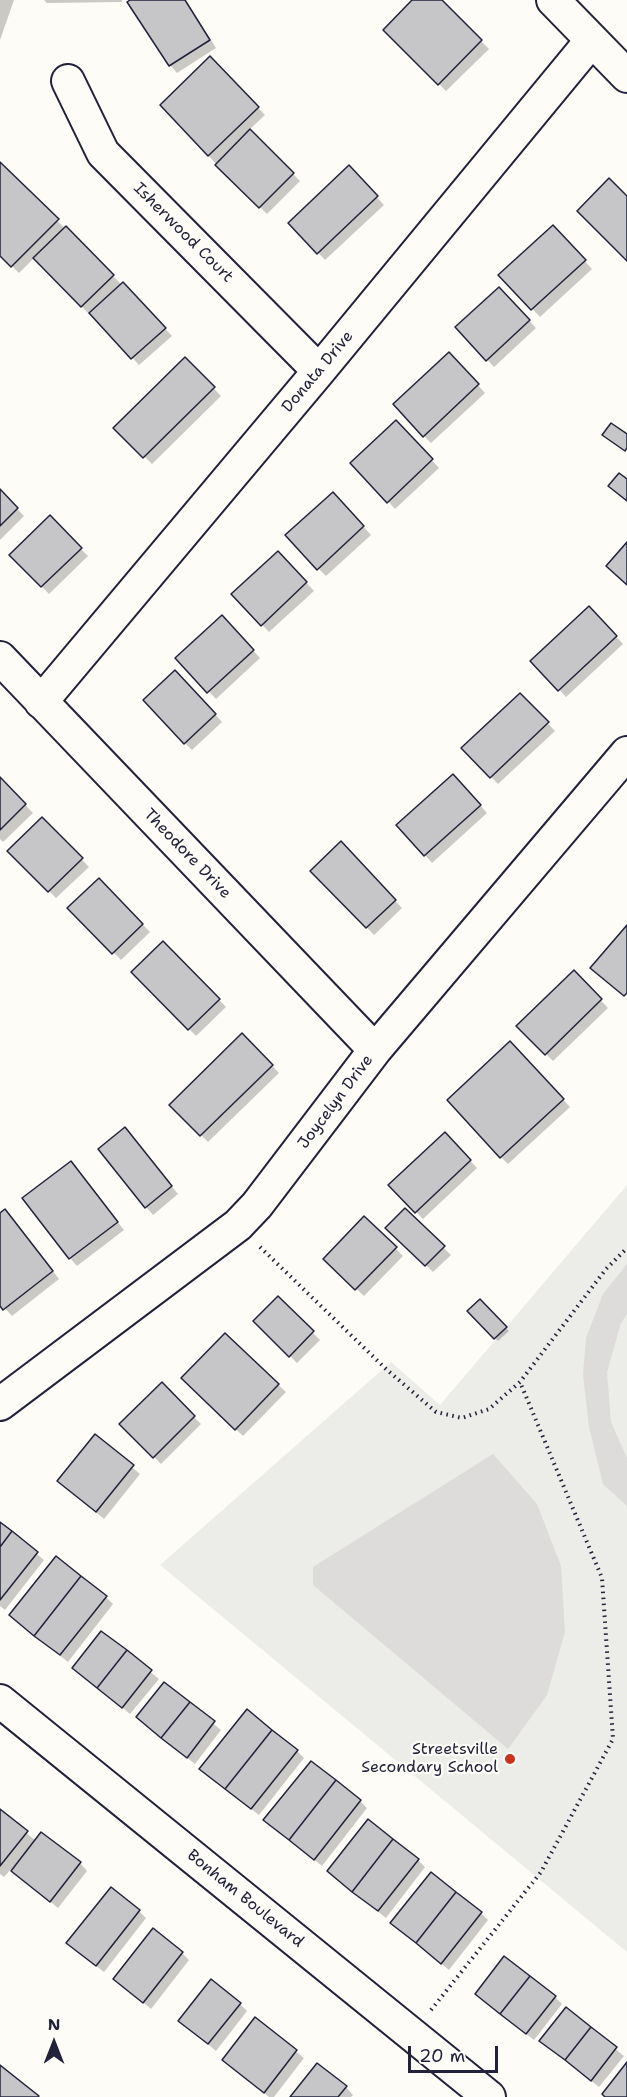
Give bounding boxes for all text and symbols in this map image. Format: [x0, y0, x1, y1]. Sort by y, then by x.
street label: Isherwood Court [129, 179, 237, 287]
street label: Donata Drive [278, 327, 358, 417]
street label: Theodore Drive [139, 805, 235, 903]
street label: Joycelyn Drive [294, 1051, 378, 1153]
place label: Streetsville Secondary School [361, 1740, 498, 1778]
marker: Streetsville Secondary School [503, 1752, 517, 1766]
street label: Bonham Boulevard [183, 1846, 307, 1952]
north arrow [24, 2013, 84, 2073]
text: N [48, 2014, 60, 2035]
scale bar [411, 2034, 501, 2072]
text: 20 m [419, 2044, 465, 2068]

